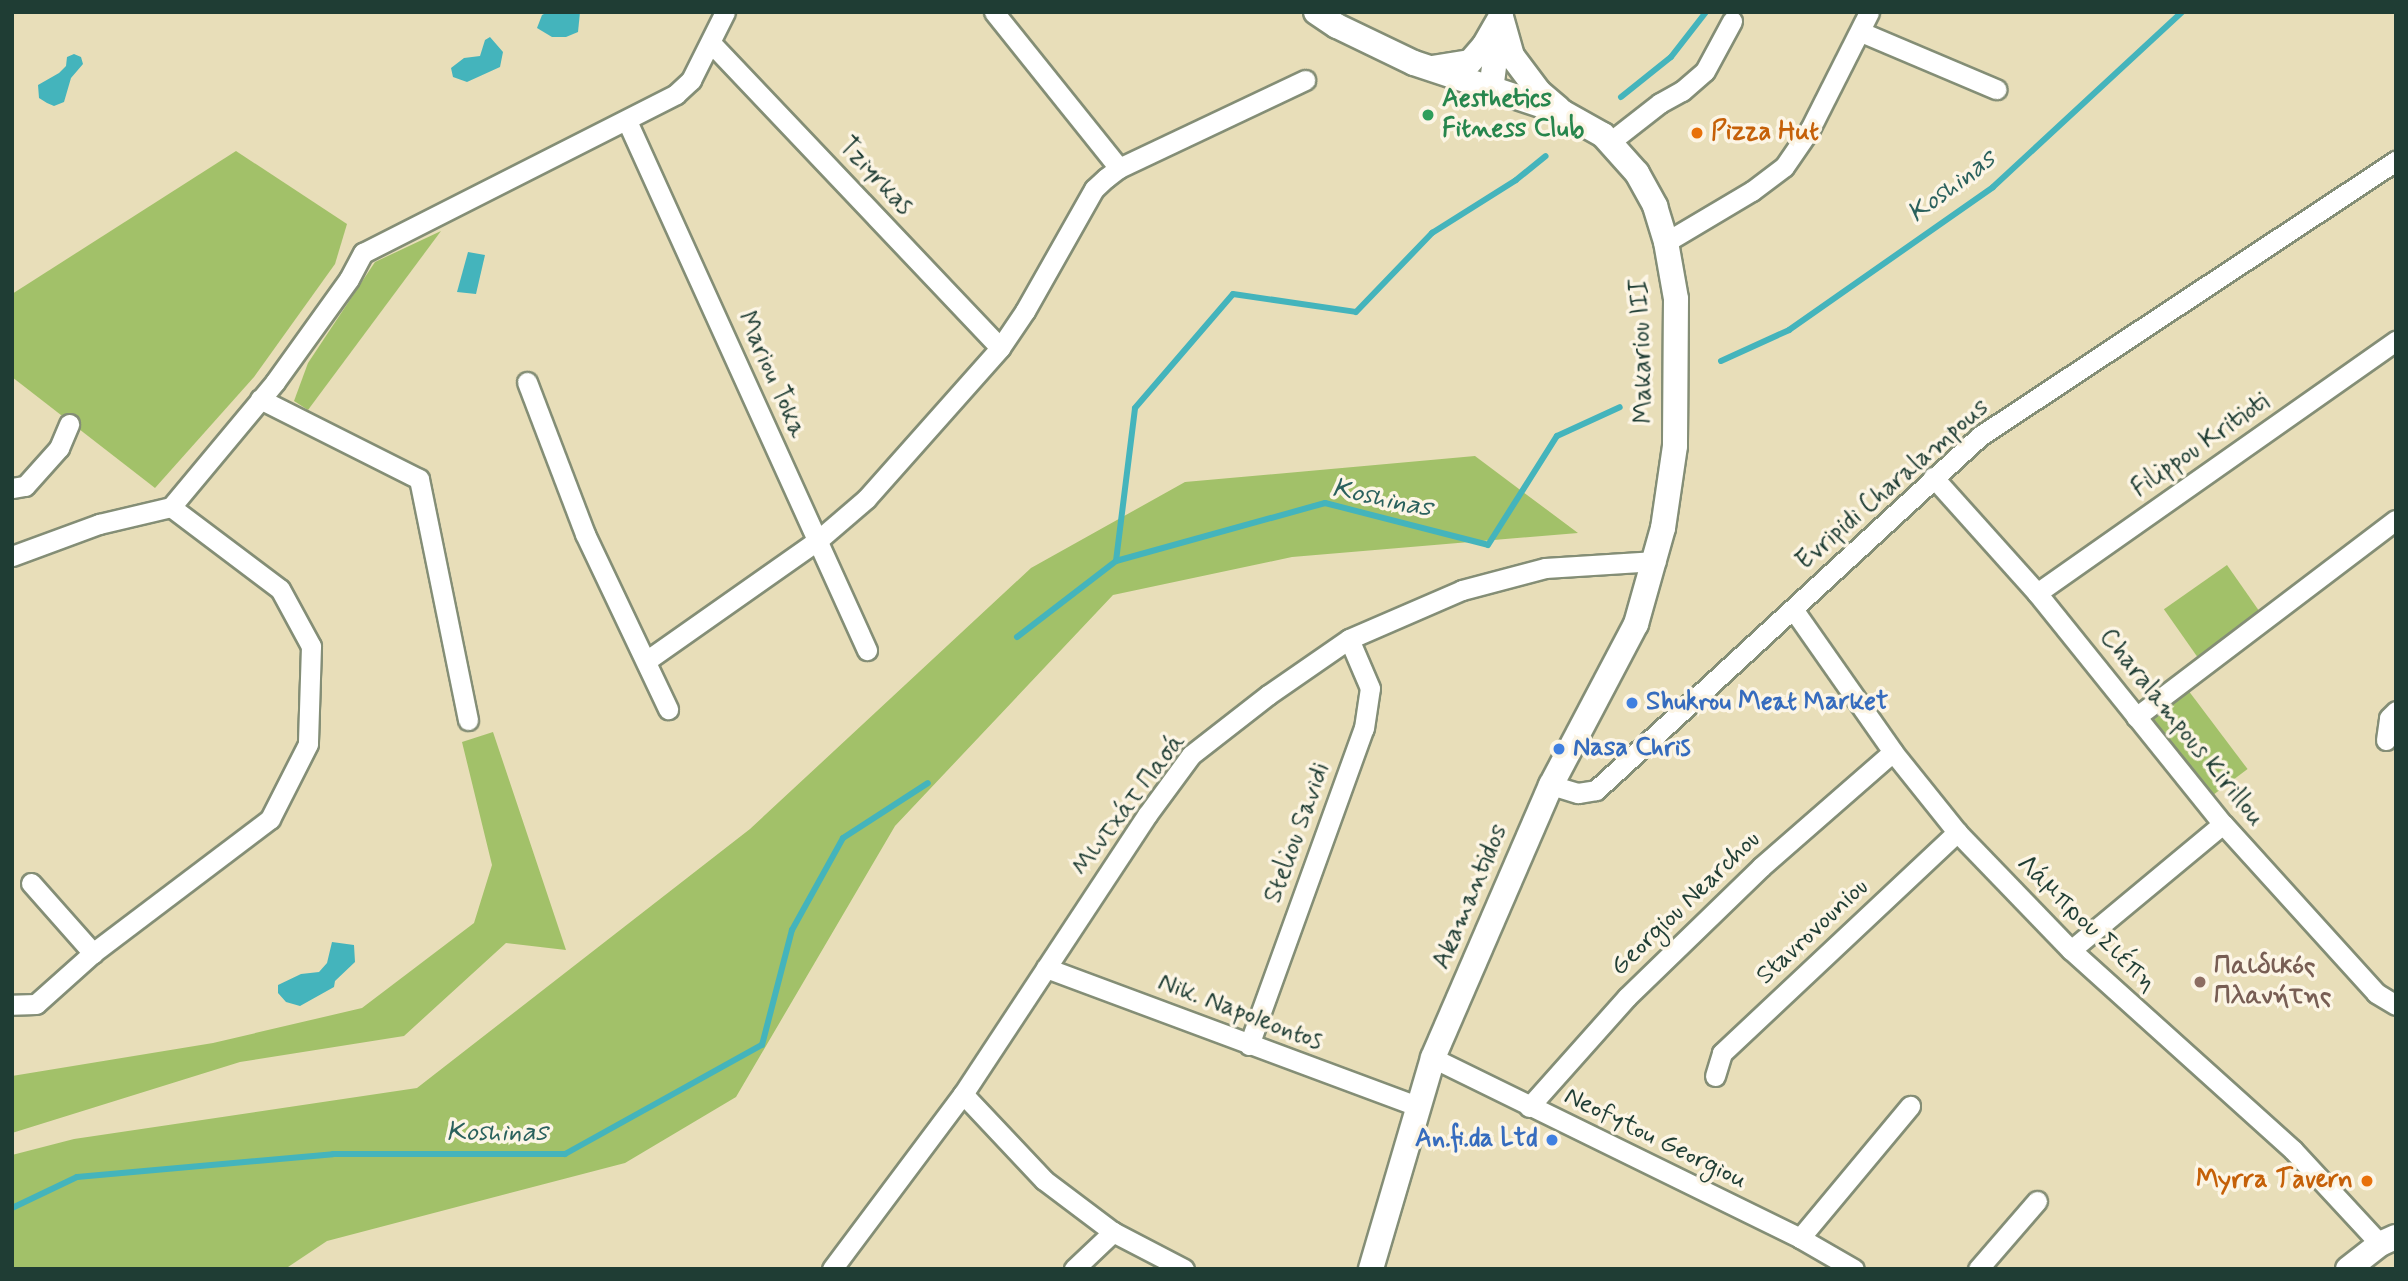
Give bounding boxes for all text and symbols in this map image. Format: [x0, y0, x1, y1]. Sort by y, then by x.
place label: Aesthetics Fitness Club [1442, 84, 1584, 146]
marker: Aesthetics Fitness Club [1420, 107, 1436, 123]
place label: Pizza Hut [1711, 117, 1817, 149]
marker: Pizza Hut [1689, 125, 1705, 141]
street label: Tziyrkas [831, 131, 919, 223]
water label: Koshinas [1901, 143, 2003, 231]
street label: Makariou III [1625, 278, 1661, 424]
street label: Mariou Toka [730, 308, 812, 442]
street label: Filippou Kritioti [2126, 387, 2276, 505]
street label: Evripidi Charalampous [1791, 393, 1995, 577]
water label: Koshinas [1329, 472, 1435, 526]
street label: Charalampous Kirillou [2093, 625, 2269, 831]
place label: Shukrou Meat Market [1646, 687, 1889, 719]
marker: Shukrou Meat Market [1624, 695, 1640, 711]
street label: Μιντχάτ Πασά [1065, 728, 1193, 882]
place label: Nasa Chris [1573, 733, 1697, 765]
marker: Nasa Chris [1551, 741, 1567, 757]
street label: Steliou Savidi [1258, 759, 1338, 907]
street label: Akamantidos [1426, 820, 1516, 974]
street label: Georgiou Nearchou [1605, 825, 1767, 983]
street label: Λάμπρου Σιέπη [2009, 849, 2163, 999]
street label: Stavrovouniou [1750, 872, 1876, 992]
place label: Παιδικός Πλανήτης [2214, 951, 2331, 1012]
street label: Nik. Napoleontos [1153, 967, 1327, 1059]
marker: Παιδικός Πλανήτης [2192, 974, 2208, 990]
street label: Neofytou Georgiou [1560, 1082, 1750, 1196]
water label: Koshinas [446, 1116, 548, 1150]
place label: An.fi.da Ltd [1414, 1124, 1538, 1156]
marker: An.fi.da Ltd [1544, 1132, 1560, 1148]
place label: Myrra Tavern [2201, 1165, 2353, 1197]
marker: Myrra Tavern [2359, 1173, 2375, 1189]

